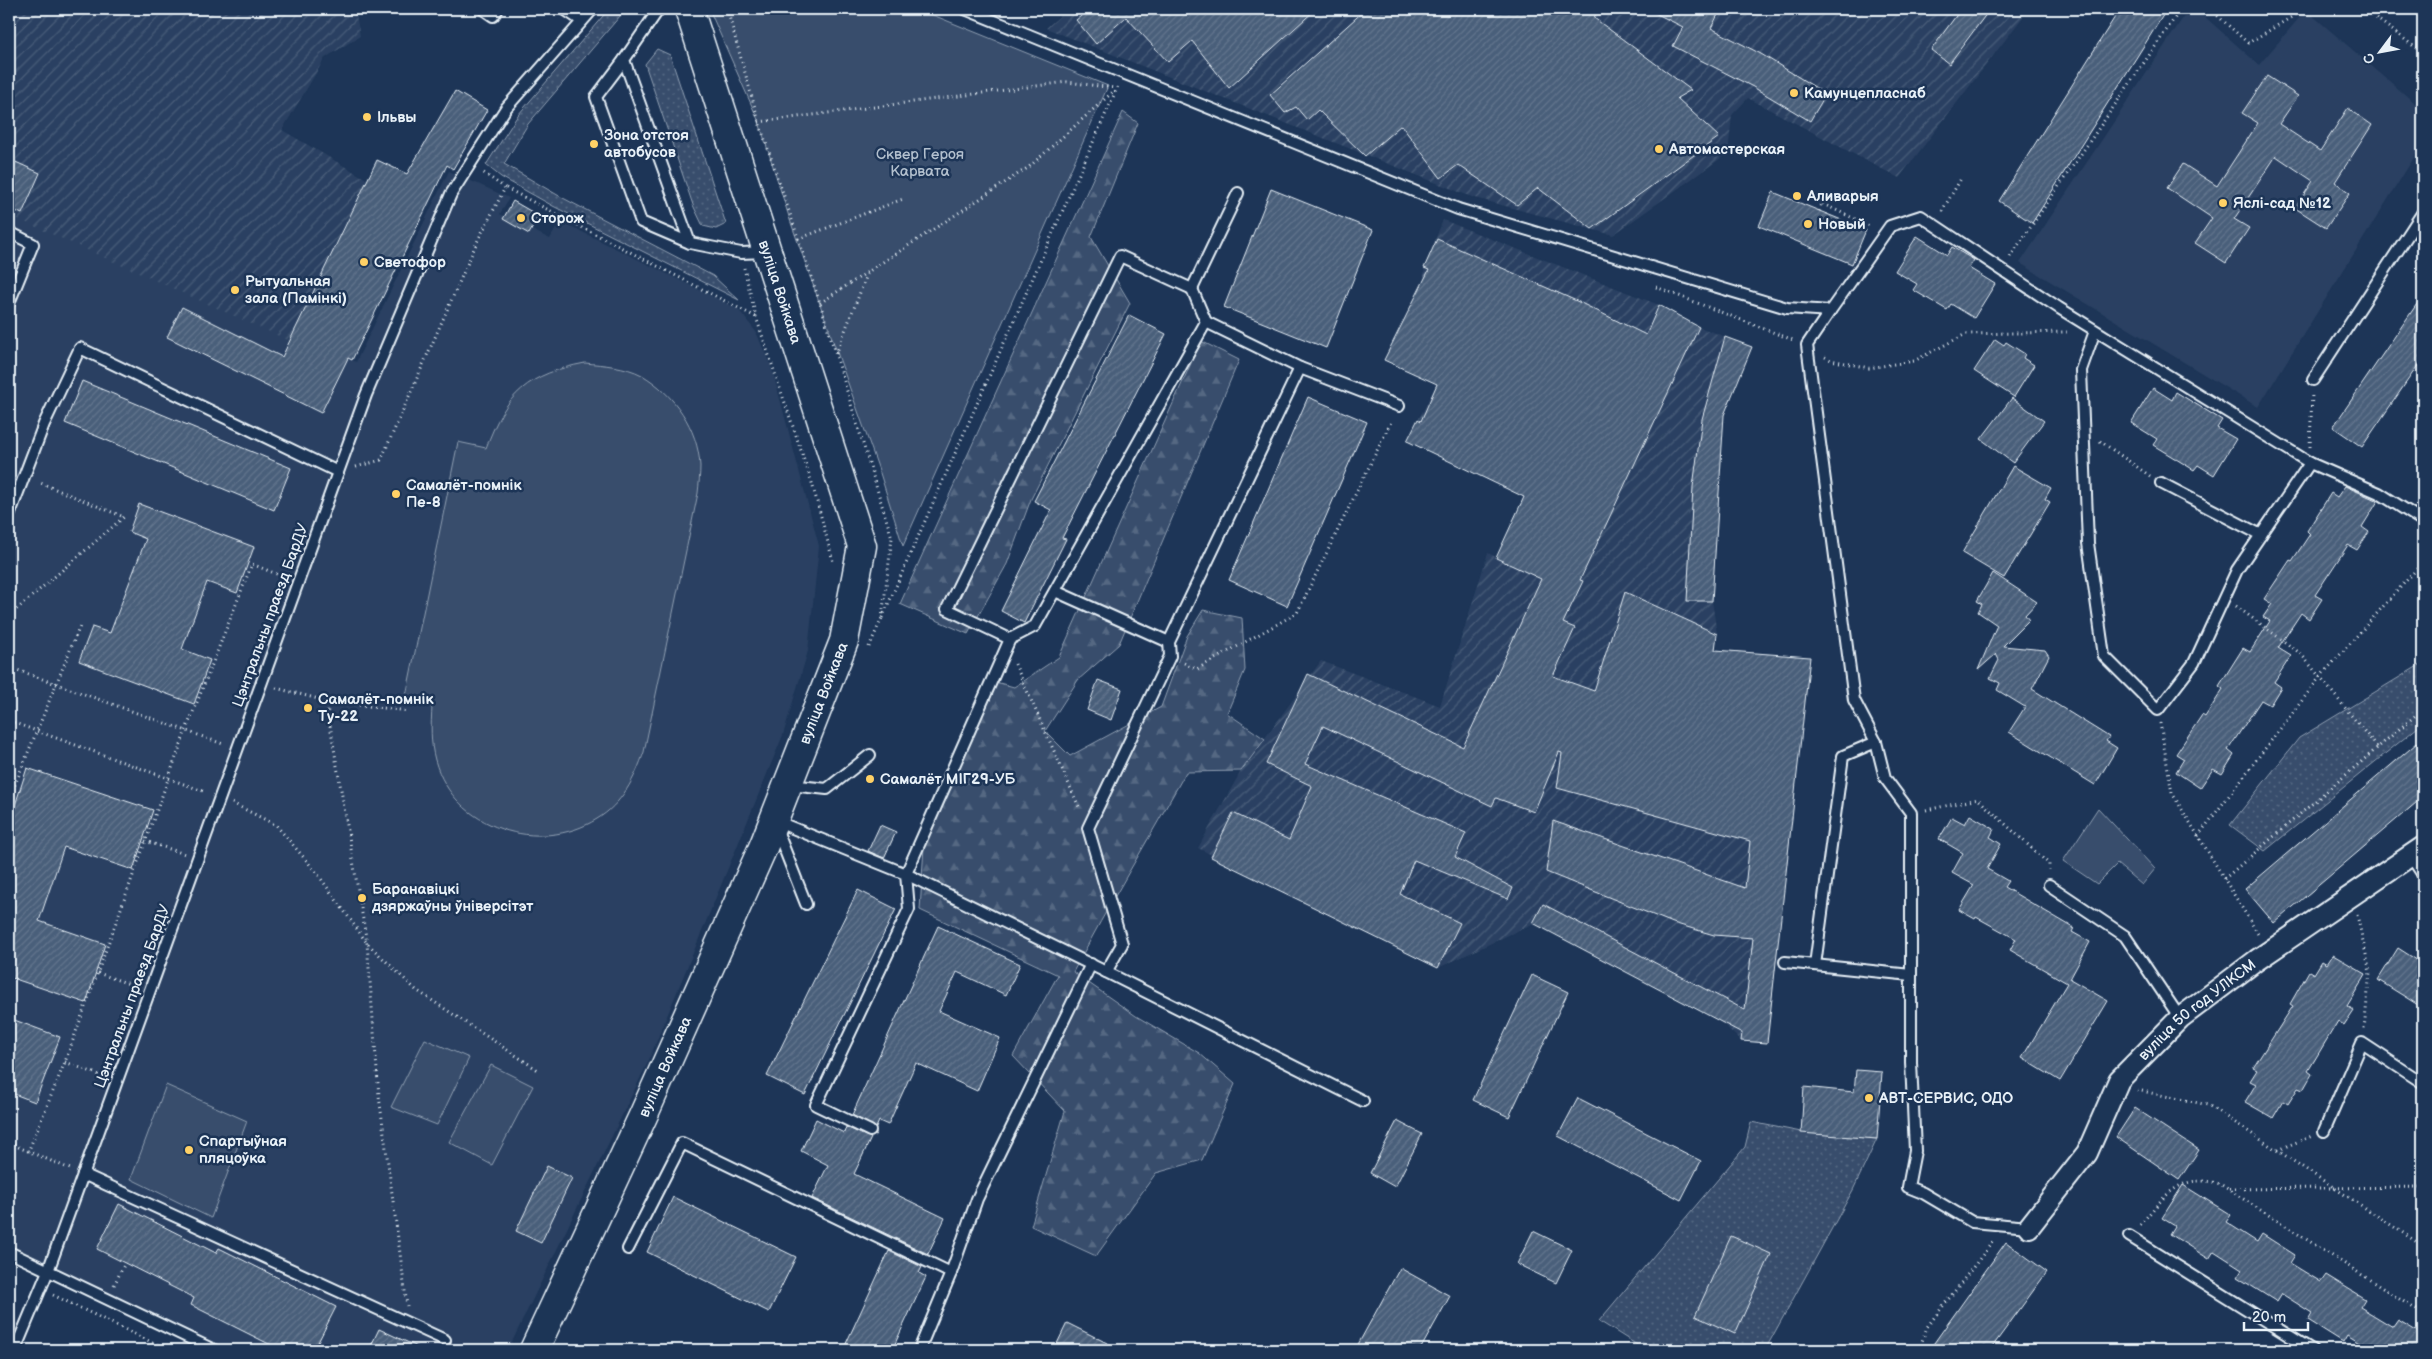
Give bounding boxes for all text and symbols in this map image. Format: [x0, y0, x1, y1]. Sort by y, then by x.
north arrow [2354, 28, 2404, 78]
text: С [2359, 50, 2379, 67]
place label: Камунцепласнаб [1804, 84, 1926, 103]
marker: Камунцепласнаб [1788, 87, 1800, 99]
place label: Ільвы [377, 108, 416, 127]
marker: Ільвы [361, 111, 373, 123]
place label: Зона отстоя автобусов [604, 126, 689, 162]
marker: Зона отстоя автобусов [588, 138, 600, 150]
place label: Автомастерская [1668, 140, 1785, 159]
marker: Автомастерская [1653, 143, 1665, 155]
park label: Сквер Героя Карвата [876, 145, 964, 181]
place label: Аливарыя [1806, 187, 1879, 206]
marker: Аливарыя [1791, 190, 1803, 202]
place label: Яслі-сад №12 [2233, 194, 2331, 213]
marker: Яслі-сад №12 [2217, 197, 2229, 209]
place label: Сторож [531, 209, 584, 228]
marker: Сторож [515, 212, 527, 224]
place label: Новый [1818, 215, 1866, 234]
marker: Новый [1802, 218, 1814, 230]
street label: вуліца Войкава [754, 238, 805, 347]
place label: Светофор [374, 253, 446, 272]
marker: Светофор [358, 256, 370, 268]
place label: Рытуальная зала (Памінкі) [245, 272, 347, 308]
marker: Рытуальная зала (Памінкі) [229, 284, 241, 296]
place label: Самалёт-помнік Пе-8 [406, 476, 522, 512]
marker: Самалёт-помнік Пе-8 [390, 488, 402, 500]
street label: Цэнтральны праезд БарДУ [228, 521, 313, 710]
street label: вуліца Войкава [795, 639, 853, 747]
place label: Самалёт-помнік Ту-22 [318, 690, 434, 726]
marker: Самалёт-помнік Ту-22 [302, 702, 314, 714]
place label: Самалёт МІГ29-УБ [880, 770, 1015, 789]
marker: Самалёт МІГ29-УБ [864, 773, 876, 785]
place label: Баранавіцкі дзяржаўны ўніверсітэт [371, 880, 534, 916]
marker: Баранавіцкі дзяржаўны ўніверсітэт [356, 892, 368, 904]
street label: Цэнтральны праезд БарДУ [90, 902, 175, 1091]
street label: вуліца 50 год УЛКСМ [2135, 955, 2260, 1065]
street label: вуліца Войкава [635, 1014, 696, 1120]
place label: АВТ-СЕРВИС, ОДО [1878, 1089, 2013, 1108]
marker: АВТ-СЕРВИС, ОДО [1863, 1092, 1875, 1104]
place label: Спартыўная пляцоўка [199, 1132, 287, 1168]
marker: Спартыўная пляцоўка [183, 1144, 195, 1156]
scale bar [2244, 1299, 2308, 1331]
text: 20 m [2252, 1308, 2286, 1327]

